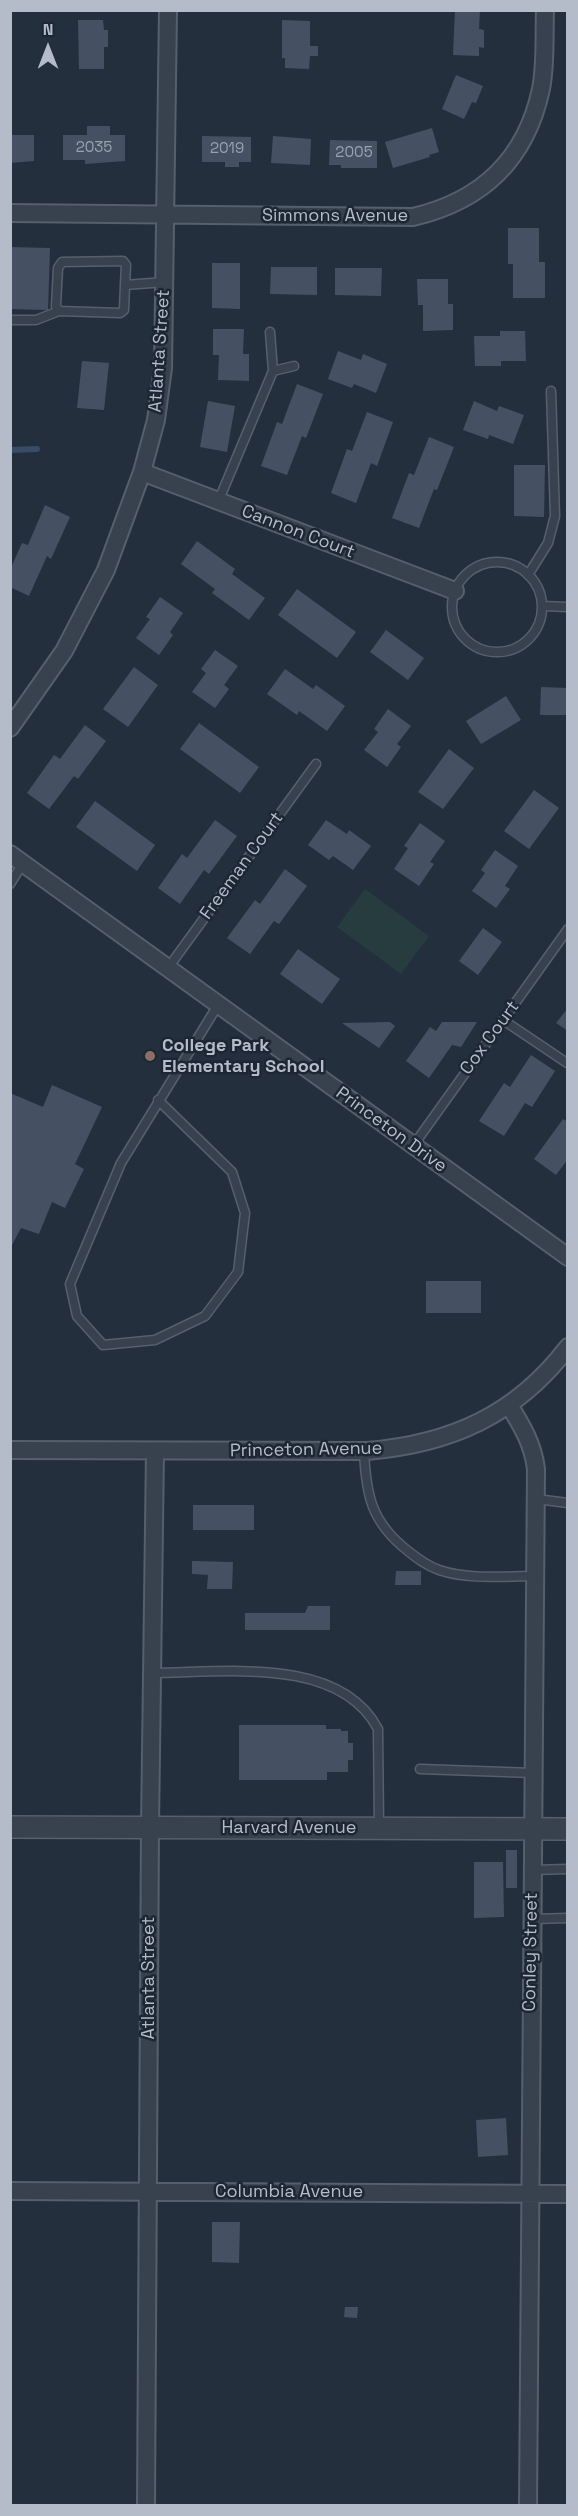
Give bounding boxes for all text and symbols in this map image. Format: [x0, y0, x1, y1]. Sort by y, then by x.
north arrow [18, 18, 78, 78]
text: N [43, 19, 53, 40]
house number: 2035 [76, 139, 112, 157]
house number: 2019 [210, 140, 244, 158]
house number: 2005 [335, 144, 373, 162]
street label: Simmons Avenue [262, 205, 408, 227]
street label: Atlanta Street [145, 289, 175, 413]
street label: Cannon Court [238, 501, 358, 563]
street label: Freeman Court [196, 808, 288, 924]
street label: Cox Court [456, 997, 524, 1079]
place label: College Park Elementary School [162, 1035, 325, 1078]
marker: College Park Elementary School [143, 1049, 157, 1063]
street label: Princeton Drive [331, 1082, 451, 1178]
street label: Princeton Avenue [230, 1438, 382, 1462]
street label: Harvard Avenue [222, 1817, 356, 1839]
street label: Conley Street [519, 1892, 543, 2012]
street label: Atlanta Street [138, 1916, 160, 2040]
street label: Columbia Avenue [215, 2181, 363, 2203]

